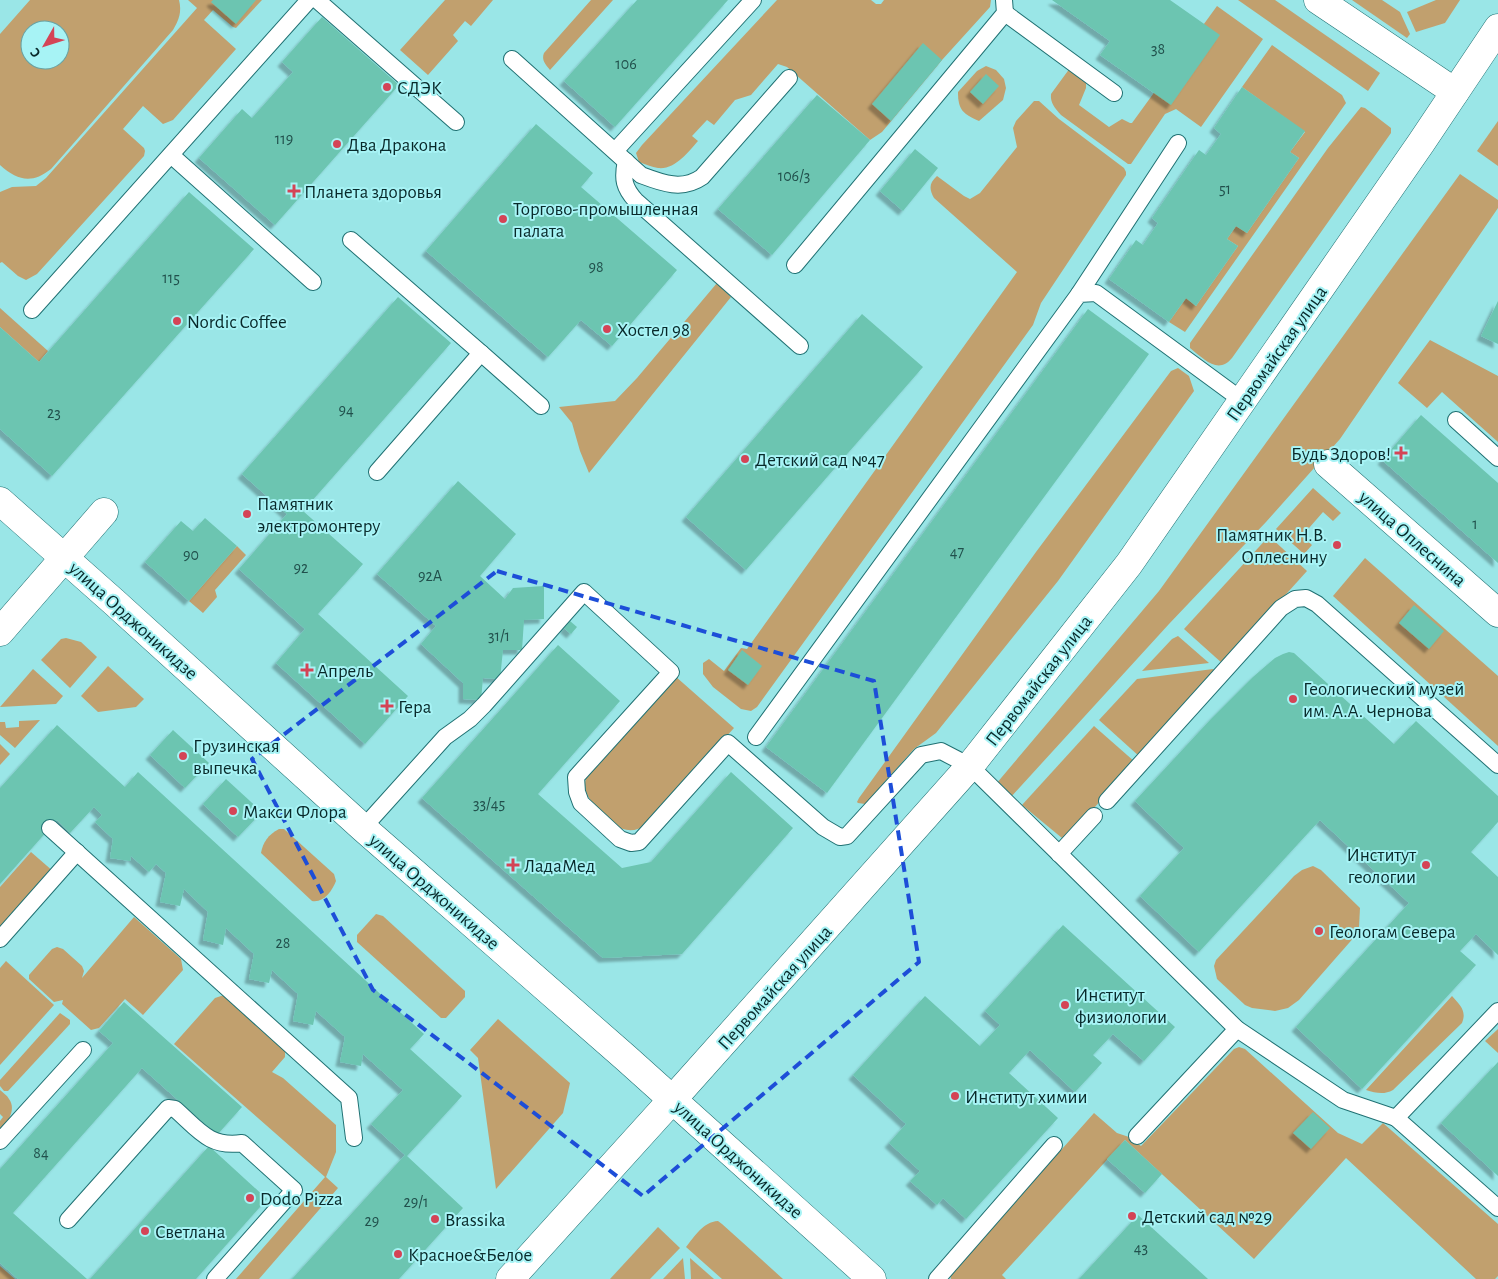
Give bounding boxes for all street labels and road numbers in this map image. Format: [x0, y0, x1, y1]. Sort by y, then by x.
street label: Первомайская улица [1224, 283, 1331, 425]
street label: улица Оплеснина [1354, 487, 1469, 591]
street label: улица Орджоникидзе [64, 558, 201, 684]
street label: Первомайская улица [982, 612, 1096, 750]
street label: улица Орджоникидзе [364, 830, 503, 954]
street label: Первомайская улица [715, 922, 836, 1054]
street label: улица Орджоникидзе [669, 1097, 806, 1223]

